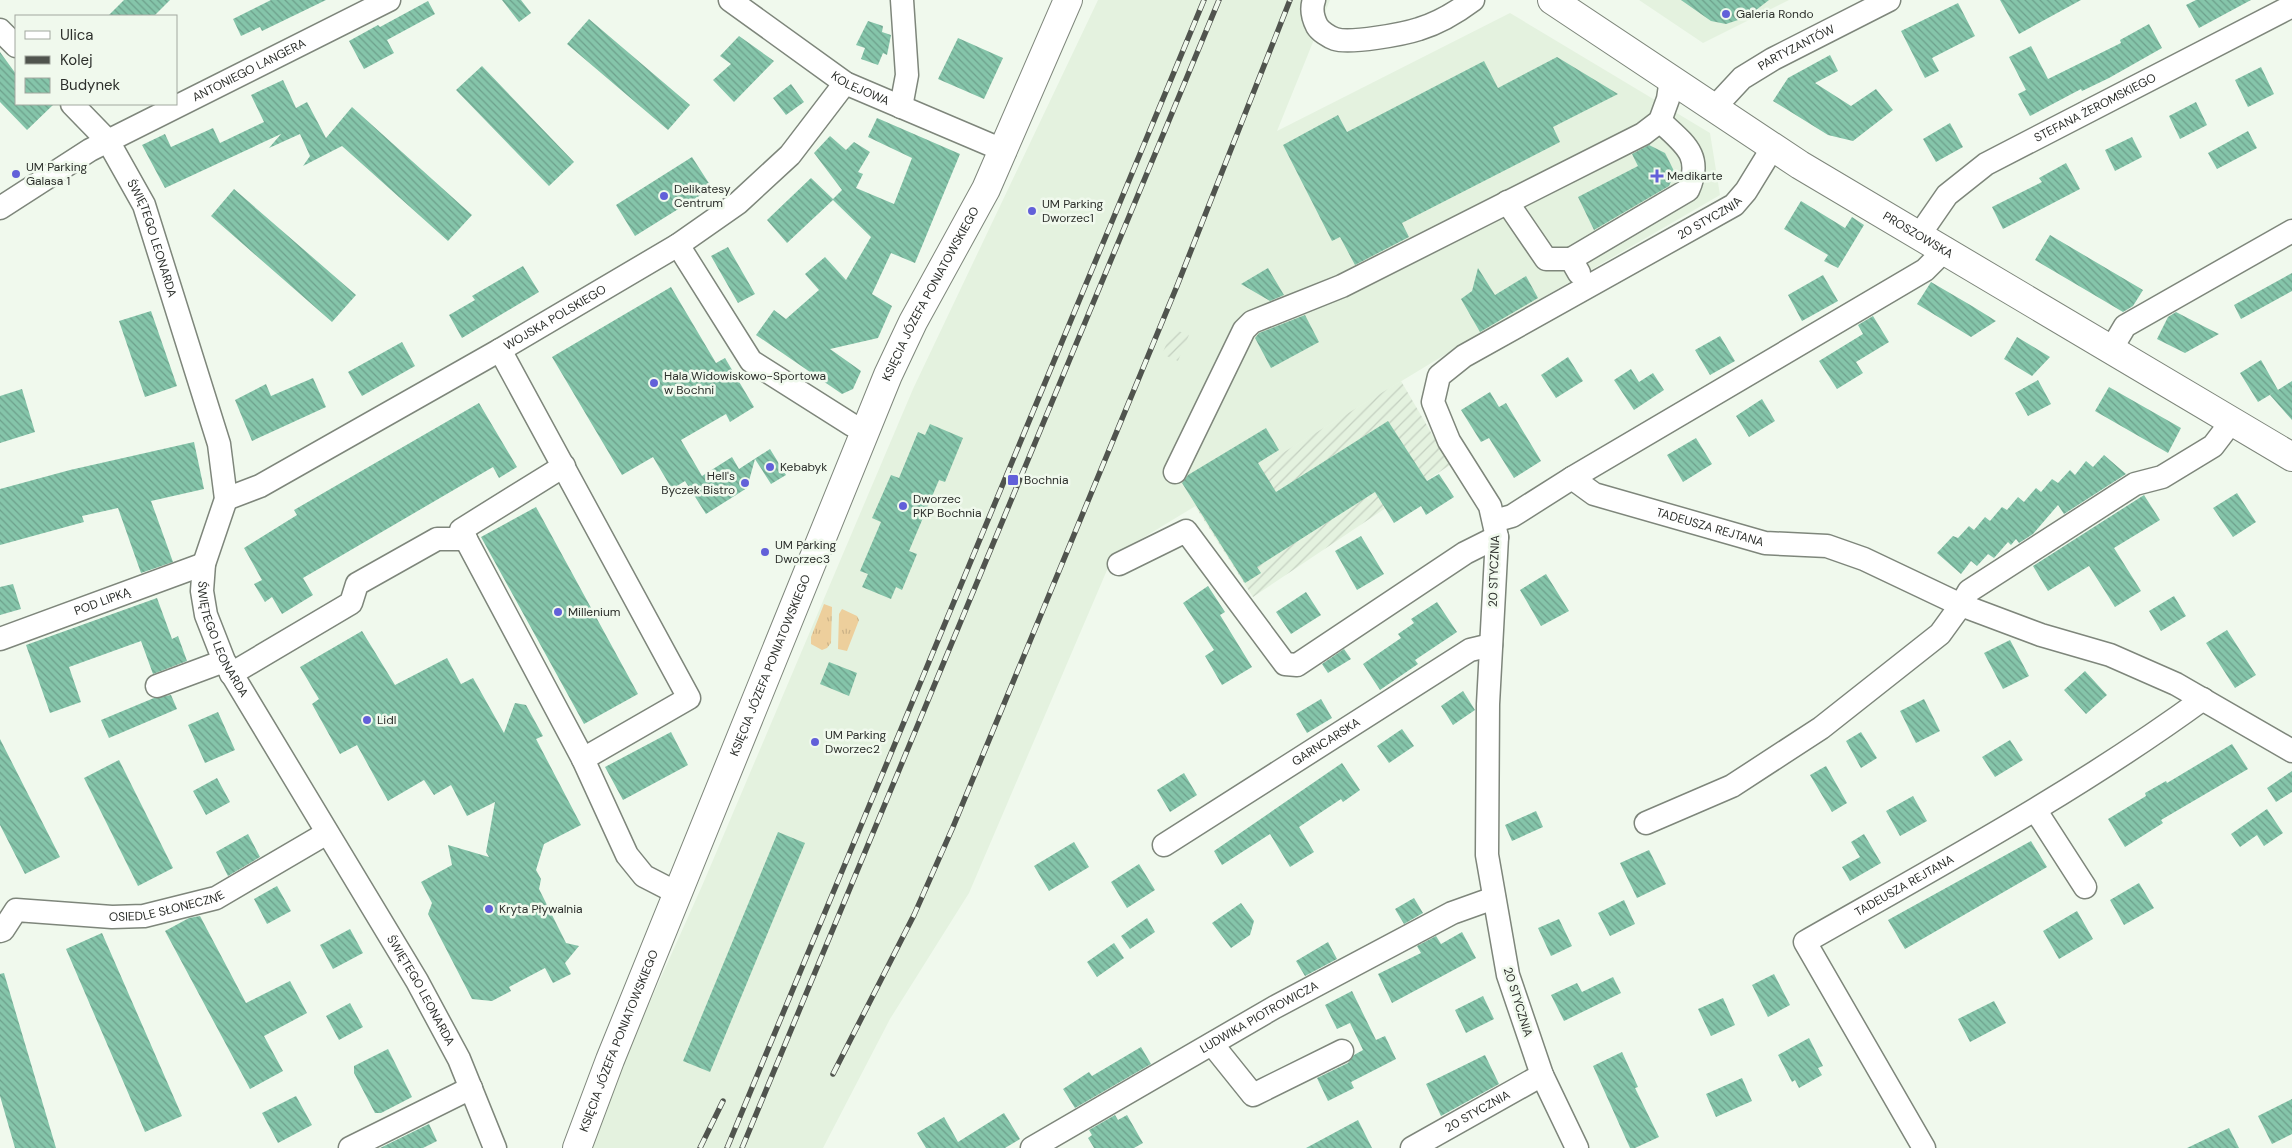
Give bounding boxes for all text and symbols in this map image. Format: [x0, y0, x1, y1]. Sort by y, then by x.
place label: Galeria Rondo [1736, 6, 1814, 22]
marker: Galeria Rondo [1720, 8, 1732, 20]
legend [15, 15, 178, 105]
street label: PARTYZANTÓW [1755, 21, 1838, 74]
text: Ulica [60, 25, 94, 45]
street label: ANTONIEGO LANGERA [190, 35, 309, 105]
text: Kolej [60, 50, 93, 70]
street label: KOLEJOWA [828, 68, 892, 109]
street label: STEFANA ŻEROMSKIEGO [2031, 70, 2159, 146]
text: Budynek [60, 75, 121, 95]
place label: UM Parking Galasa 1 [26, 159, 88, 189]
marker: UM Parking Galasa 1 [10, 168, 22, 180]
place label: Medikarte [1667, 168, 1723, 184]
marker: Medikarte [1651, 170, 1663, 182]
street label: ŚWIĘTEGO LEONARDA [123, 176, 180, 299]
place label: Delikatesy Centrum [674, 181, 731, 211]
marker: Delikatesy Centrum [658, 190, 670, 202]
street label: 20 STYCZNIA [1675, 193, 1746, 243]
place label: UM Parking Dworzec1 [1042, 196, 1104, 226]
street label: KSIĘCIA JÓZEFA PONIATOWSKIEGO [878, 204, 983, 383]
marker: UM Parking Dworzec1 [1026, 205, 1038, 217]
street label: PROSZOWSKA [1880, 208, 1956, 262]
street label: WOJSKA POLSKIEGO [501, 281, 609, 354]
place label: Hala Widowiskowo-Sportowa w Bochni [664, 368, 826, 398]
marker: Hala Widowiskowo-Sportowa w Bochni [648, 377, 660, 389]
place label: Kebabyk [780, 459, 827, 475]
marker: Kebabyk [764, 461, 776, 473]
place label: Hell's Byczek Bistro [661, 468, 735, 498]
place label: Bochnia [1024, 472, 1068, 488]
marker: Bochnia [1006, 473, 1020, 487]
marker: Hell's Byczek Bistro [739, 477, 751, 489]
place label: Dworzec PKP Bochnia [913, 491, 982, 521]
marker: Dworzec PKP Bochnia [897, 500, 909, 512]
street label: TADEUSZA REJTANA [1654, 504, 1766, 550]
street label: 20 STYCZNIA [1485, 535, 1503, 607]
place label: UM Parking Dworzec3 [775, 537, 837, 567]
marker: UM Parking Dworzec3 [759, 546, 771, 558]
street label: KSIĘCIA JÓZEFA PONIATOWSKIEGO [726, 572, 814, 758]
street label: ŚWIĘTEGO LEONARDA [194, 580, 252, 700]
street label: POD LIPKĄ [72, 584, 133, 619]
place label: Millenium [568, 604, 620, 620]
marker: Millenium [552, 606, 564, 618]
place label: Lidl [377, 712, 396, 728]
marker: Lidl [361, 714, 373, 726]
street label: GARNCARSKA [1289, 714, 1363, 770]
place label: UM Parking Dworzec2 [825, 727, 887, 757]
marker: UM Parking Dworzec2 [809, 736, 821, 748]
street label: TADEUSZA REJTANA [1852, 851, 1957, 920]
street label: OSIEDLE SŁONECZNE [109, 887, 227, 925]
place label: Kryta Pływalnia [499, 901, 583, 917]
marker: Kryta Pływalnia [483, 903, 495, 915]
street label: ŚWIĘTEGO LEONARDA [383, 932, 458, 1048]
street label: KSIĘCIA JÓZEFA PONIATOWSKIEGO [576, 947, 662, 1134]
street label: 20 STYCZNIA [1500, 965, 1536, 1039]
street label: LUDWIKA PIOTROWICZA [1197, 978, 1321, 1057]
street label: 20 STYCZNIA [1442, 1087, 1513, 1136]

